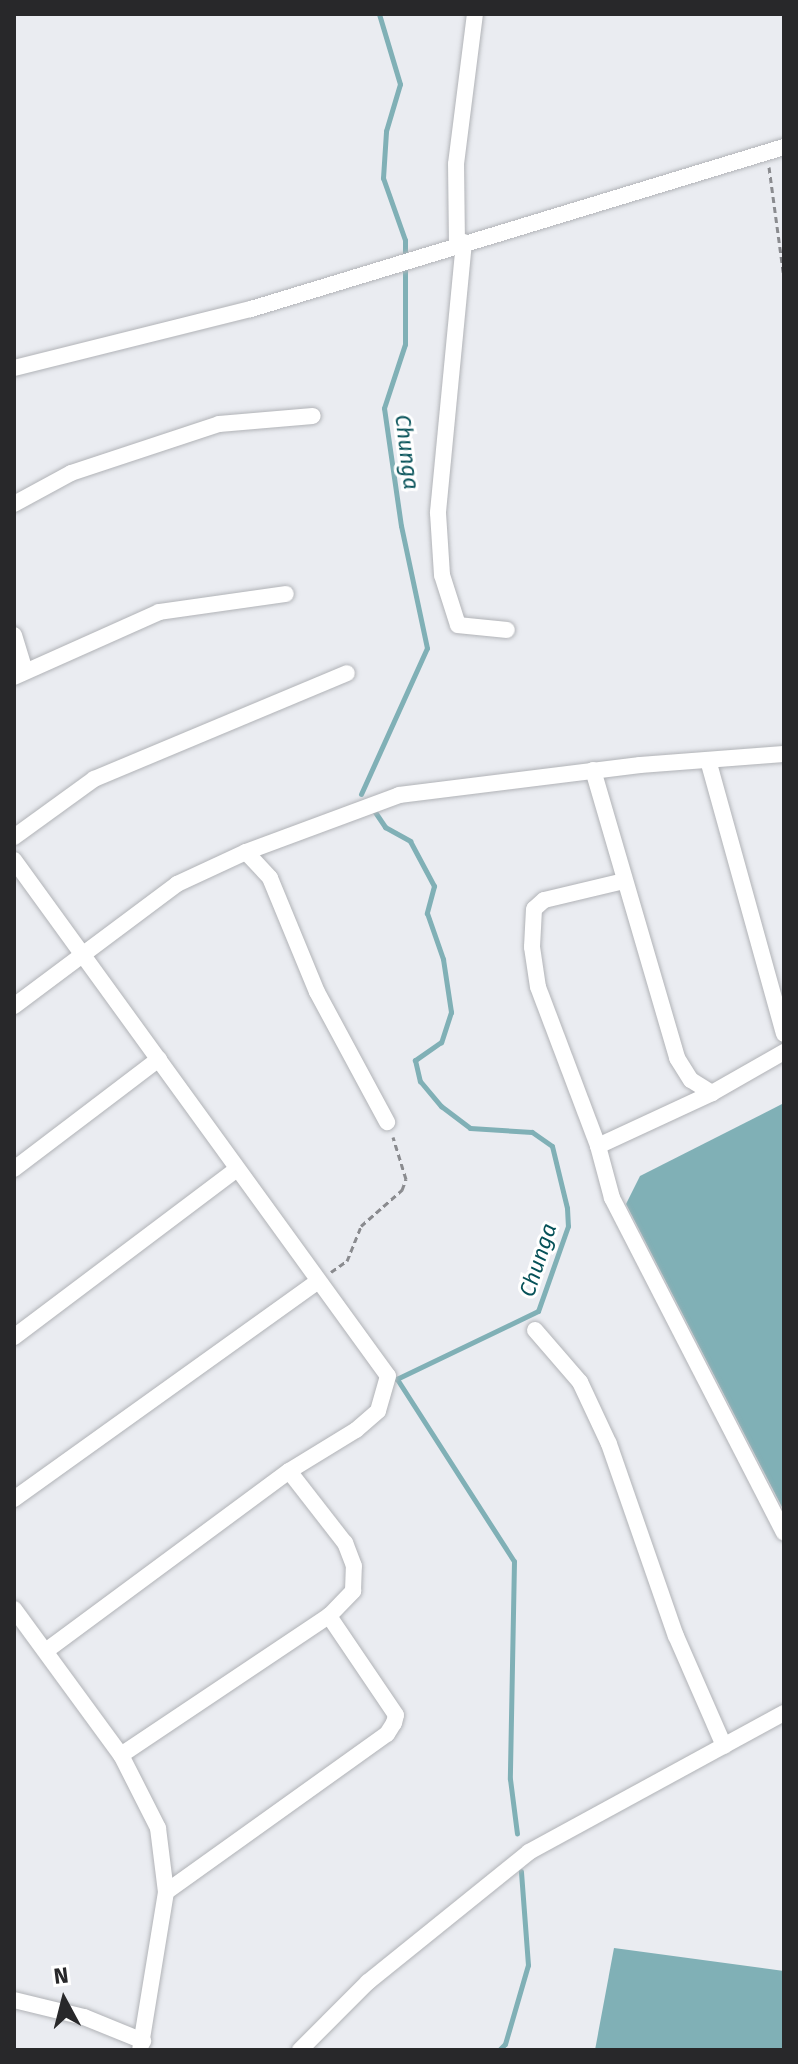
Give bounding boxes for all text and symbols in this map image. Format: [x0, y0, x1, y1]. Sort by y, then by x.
water label: Chunga [389, 413, 425, 491]
water label: Chunga [514, 1220, 562, 1300]
north arrow [24, 1960, 104, 2040]
text: N [52, 1961, 70, 1990]

